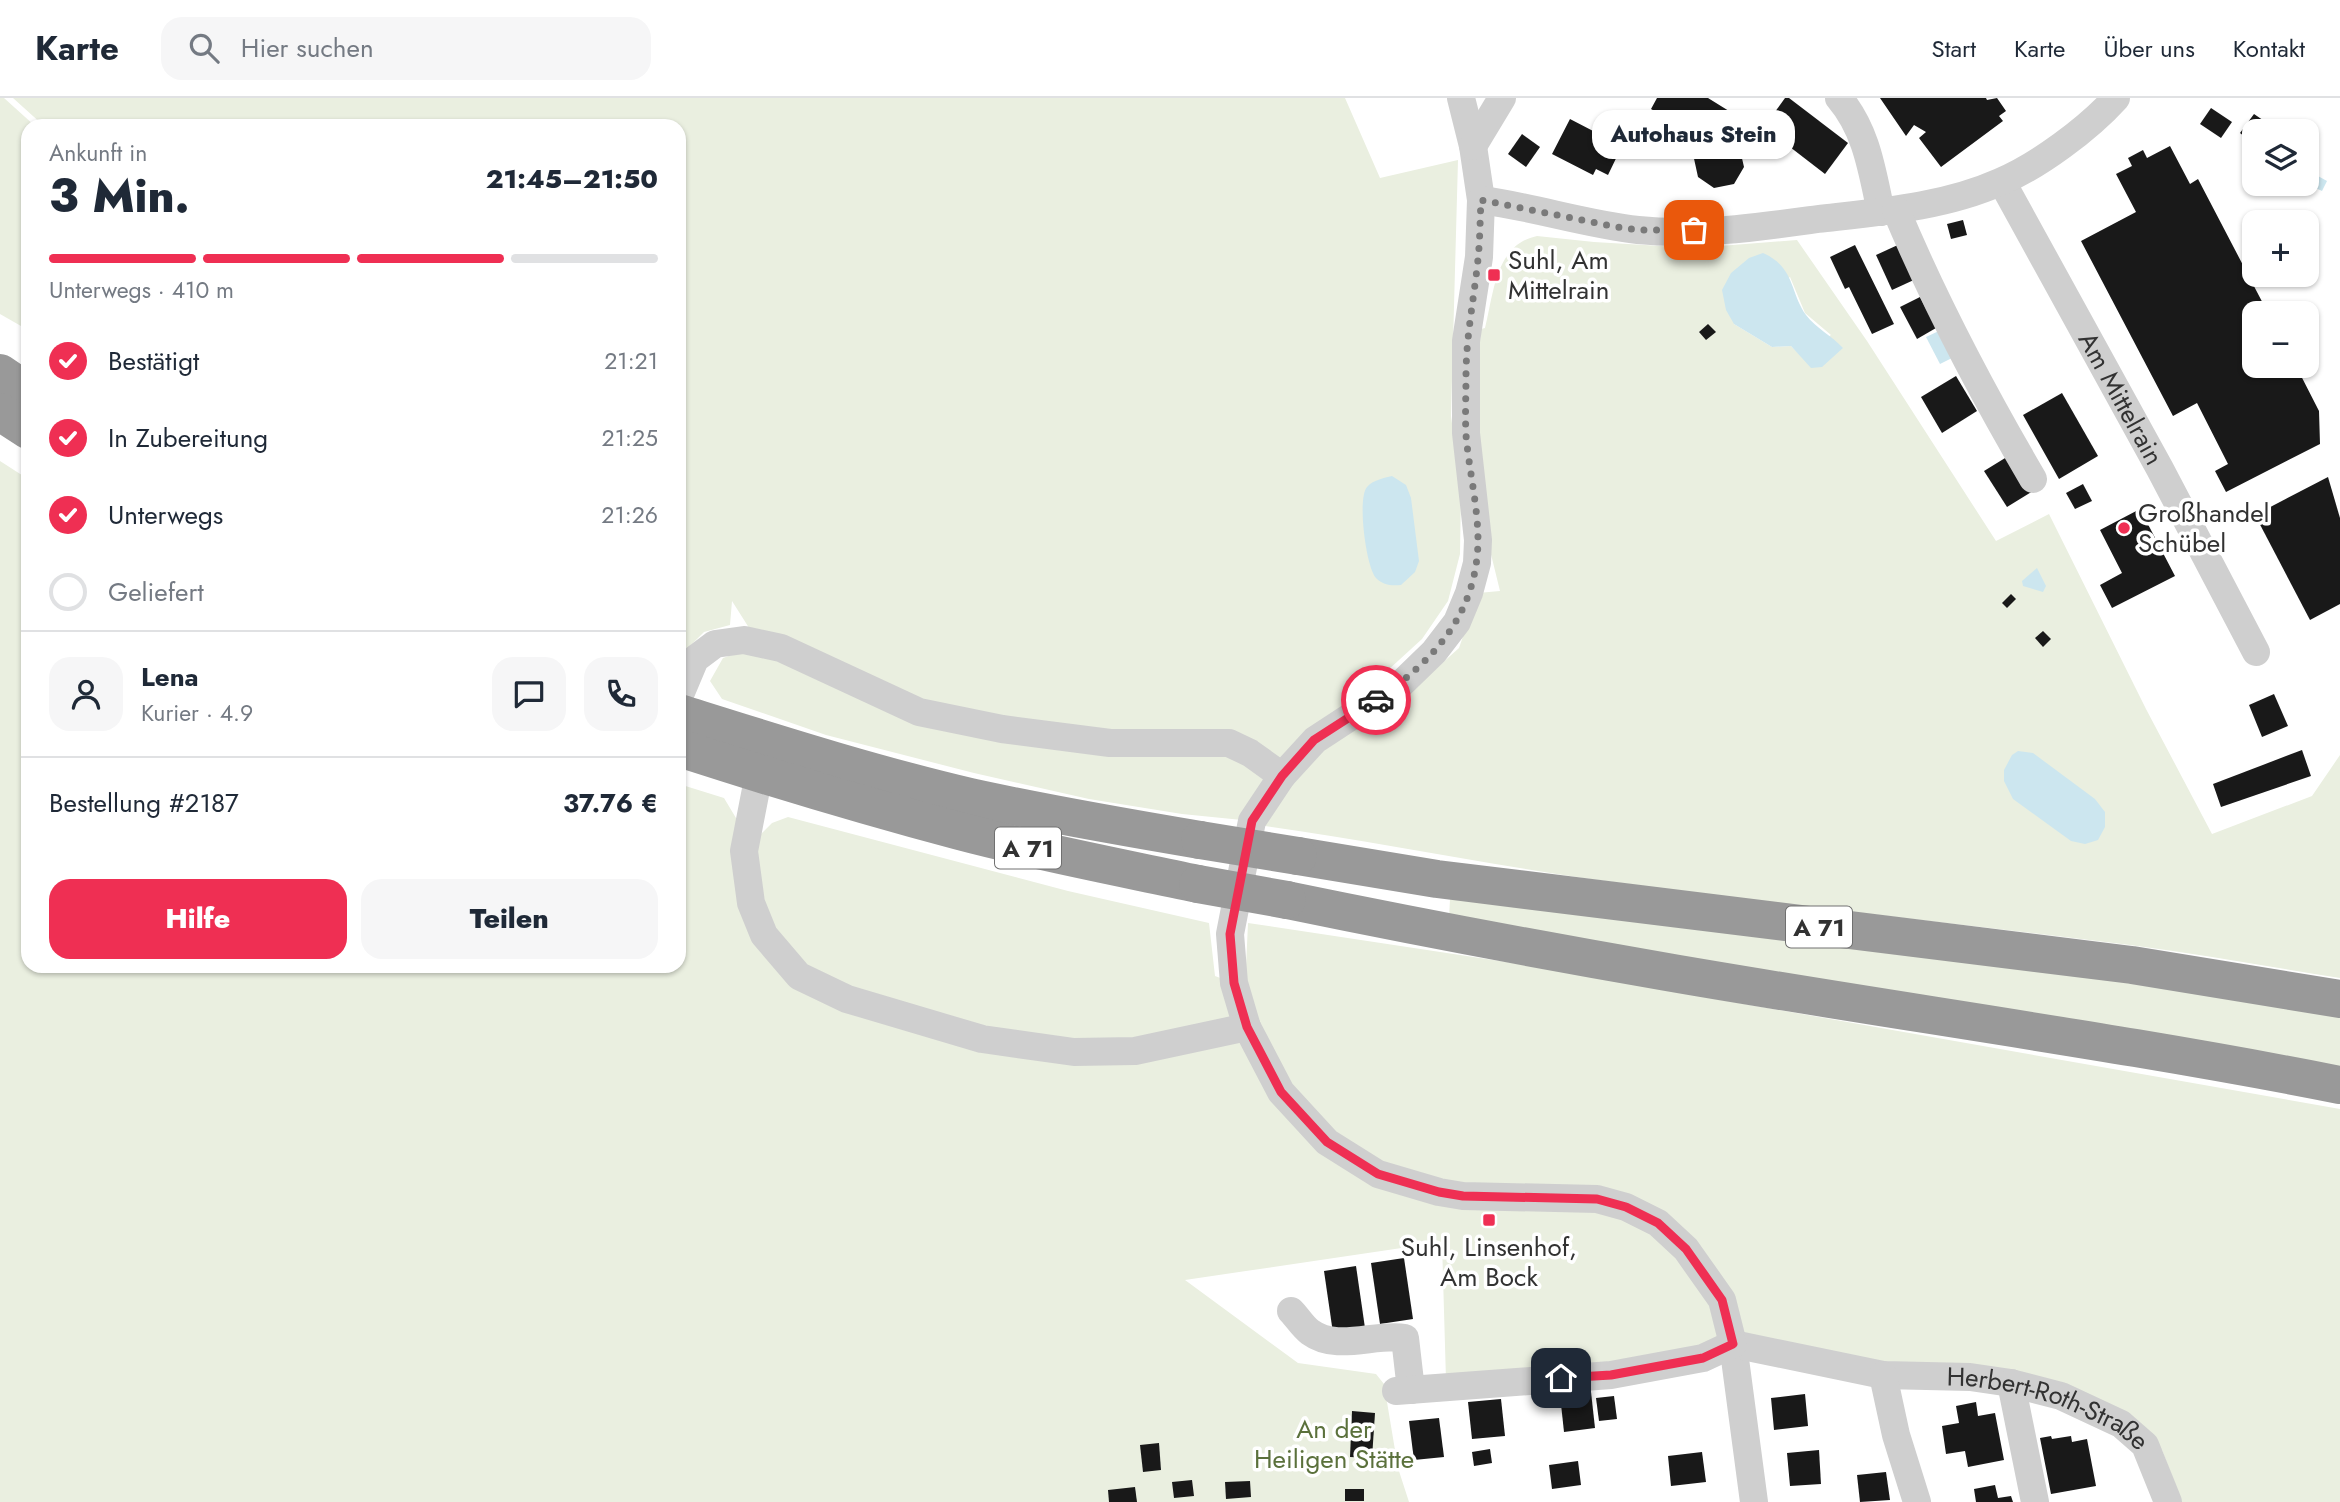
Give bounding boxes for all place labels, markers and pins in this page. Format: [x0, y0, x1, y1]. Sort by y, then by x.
callout: Autohaus Stein [1592, 111, 1796, 160]
pin [1664, 200, 1724, 260]
place label: Suhl, Am Mittelrain [1508, 241, 1610, 309]
marker: Suhl, Am Mittelrain [1486, 267, 1502, 283]
place label: Großhandel Schübel [2138, 494, 2270, 562]
marker: Großhandel Schübel [2116, 520, 2132, 536]
marker: Suhl, Linsenhof, Am Bock [1481, 1212, 1497, 1228]
place label: Suhl, Linsenhof, Am Bock [1401, 1228, 1577, 1296]
pin [1531, 1348, 1591, 1408]

